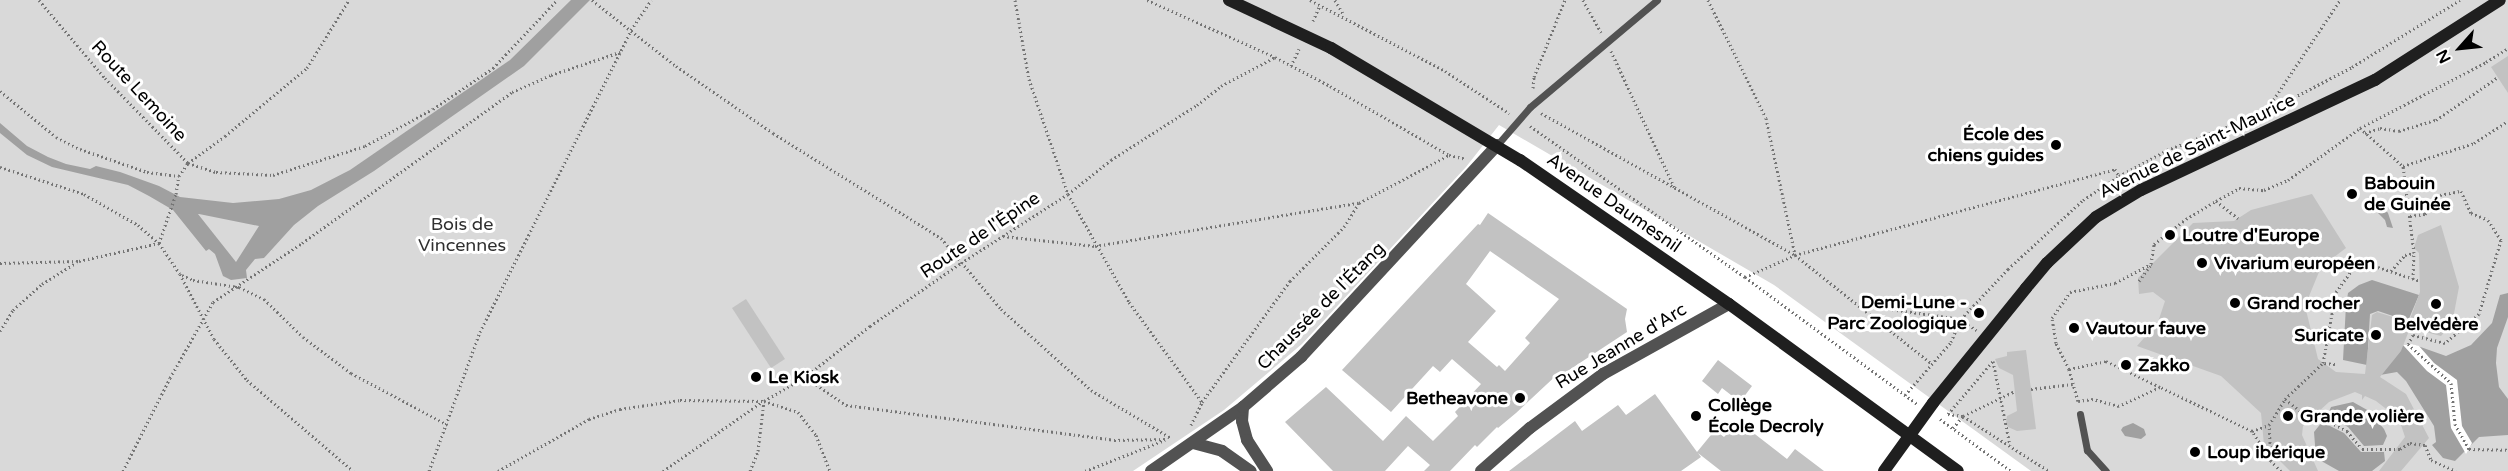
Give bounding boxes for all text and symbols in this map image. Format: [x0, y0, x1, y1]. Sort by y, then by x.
north arrow [2430, 18, 2490, 78]
street label: Route Lemoine [87, 36, 191, 146]
text: N [2432, 46, 2456, 66]
street label: Avenue de Saint-Maurice [2095, 89, 2299, 203]
place label: École des chiens guides [1928, 124, 2044, 166]
marker: École des chiens guides [2049, 138, 2063, 152]
street label: Avenue Daumesnil [1543, 149, 1685, 257]
place label: Babouin de Guinée [2364, 173, 2451, 216]
street label: Route de l'Épine [916, 187, 1044, 283]
marker: Babouin de Guinée [2345, 187, 2359, 201]
park label: Bois de Vincennes [418, 214, 506, 256]
place label: Loutre d'Europe [2182, 224, 2319, 246]
marker: Loutre d'Europe [2163, 228, 2177, 242]
street label: Chaussée de l'Étang [1253, 238, 1389, 374]
place label: Vivarium européen [2214, 252, 2375, 274]
marker: Vivarium européen [2195, 256, 2209, 270]
place label: Demi-Lune - Parc Zoologique [1827, 292, 1967, 334]
place label: Grand rocher [2247, 292, 2360, 314]
marker: Grand rocher [2228, 296, 2242, 310]
marker: Belvédère [2429, 297, 2443, 311]
street label: Rue Jeanne d'Arc [1552, 298, 1690, 394]
marker: Demi-Lune - Parc Zoologique [1972, 306, 1986, 320]
place label: Belvédère [2393, 313, 2479, 335]
place label: Vautour fauve [2086, 317, 2206, 339]
marker: Vautour fauve [2067, 321, 2081, 335]
place label: Suricate [2294, 324, 2364, 346]
marker: Suricate [2369, 328, 2383, 342]
place label: Zakko [2138, 354, 2190, 376]
marker: Zakko [2119, 358, 2133, 372]
place label: Le Kiosk [768, 366, 839, 388]
marker: Le Kiosk [749, 370, 763, 384]
place label: Betheavone [1406, 387, 1508, 409]
marker: Betheavone [1513, 391, 1527, 405]
place label: Collège École Decroly [1708, 395, 1824, 438]
place label: Grande volière [2300, 405, 2424, 427]
marker: Collège École Decroly [1689, 409, 1703, 423]
marker: Grande volière [2281, 409, 2295, 423]
place label: Loup ibérique [2207, 441, 2325, 463]
marker: Loup ibérique [2188, 445, 2202, 459]

